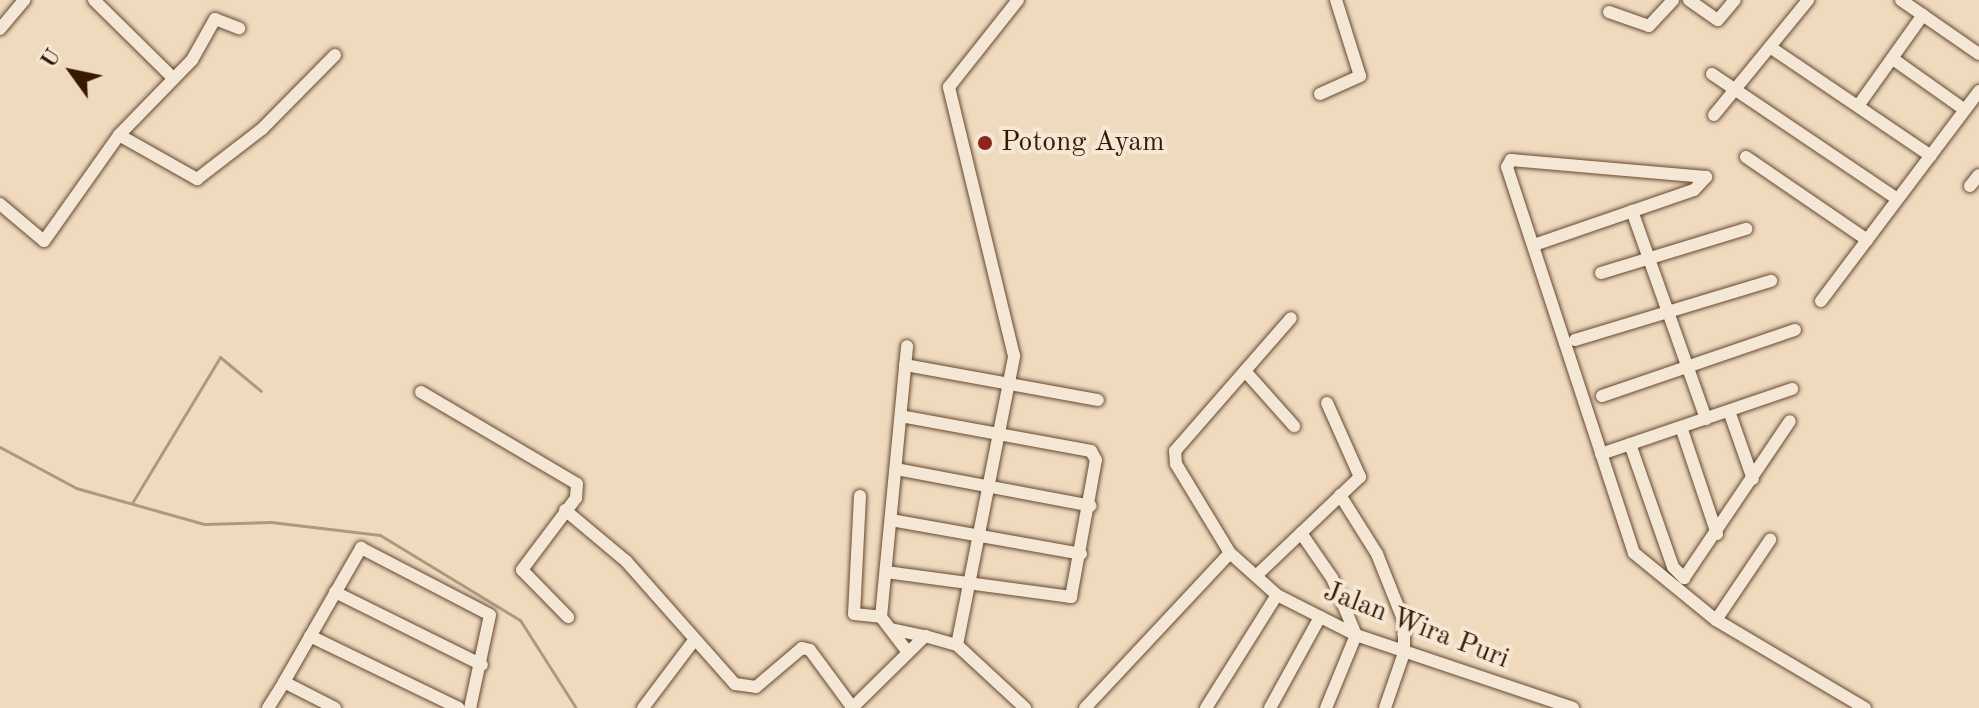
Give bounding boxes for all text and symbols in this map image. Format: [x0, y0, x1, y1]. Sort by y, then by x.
north arrow [32, 32, 112, 112]
text: U [38, 46, 66, 72]
place label: Potong Ayam [1001, 126, 1164, 160]
marker: Potong Ayam [976, 134, 994, 152]
street label: Jalan Wira Puri [1319, 575, 1513, 677]

